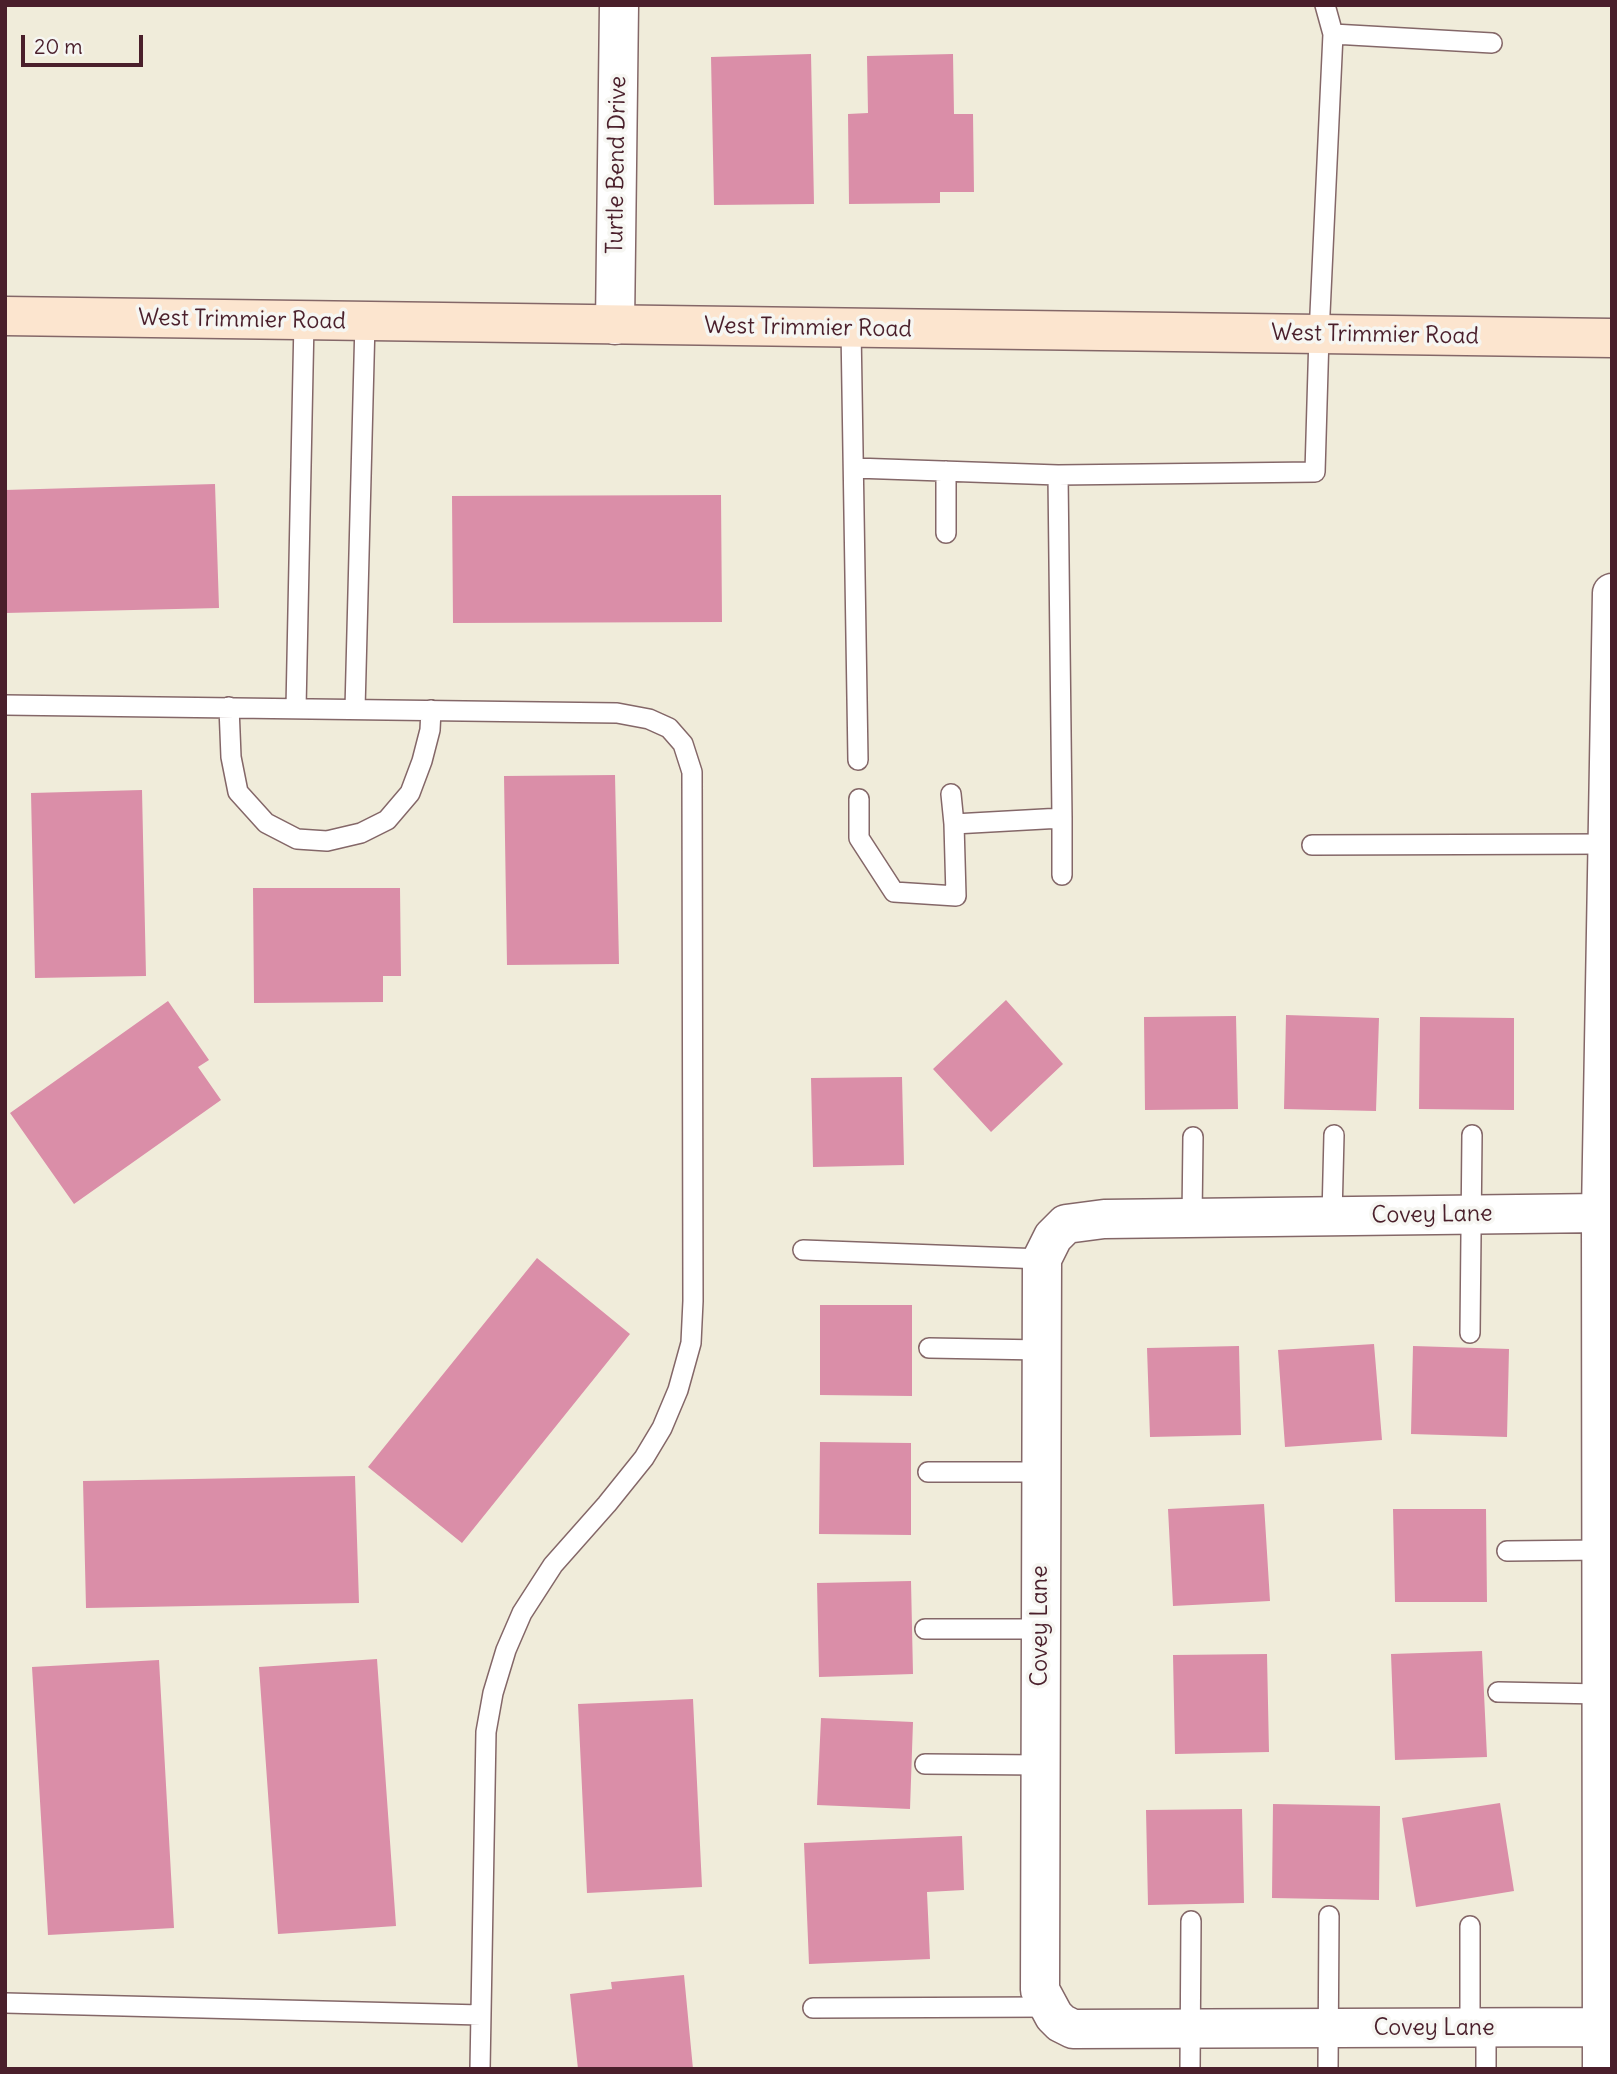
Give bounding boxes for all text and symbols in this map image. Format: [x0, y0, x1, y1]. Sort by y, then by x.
scale bar [24, 21, 147, 65]
text: 20 m [34, 33, 83, 60]
street label: Turtle Bend Drive [602, 76, 632, 254]
street label: West Trimmier Road [138, 304, 346, 336]
street label: West Trimmier Road [704, 312, 912, 344]
street label: West Trimmier Road [1271, 319, 1479, 351]
street label: Covey Lane [1371, 1200, 1493, 1230]
street label: Covey Lane [1026, 1565, 1054, 1687]
street label: Covey Lane [1373, 2014, 1495, 2042]

